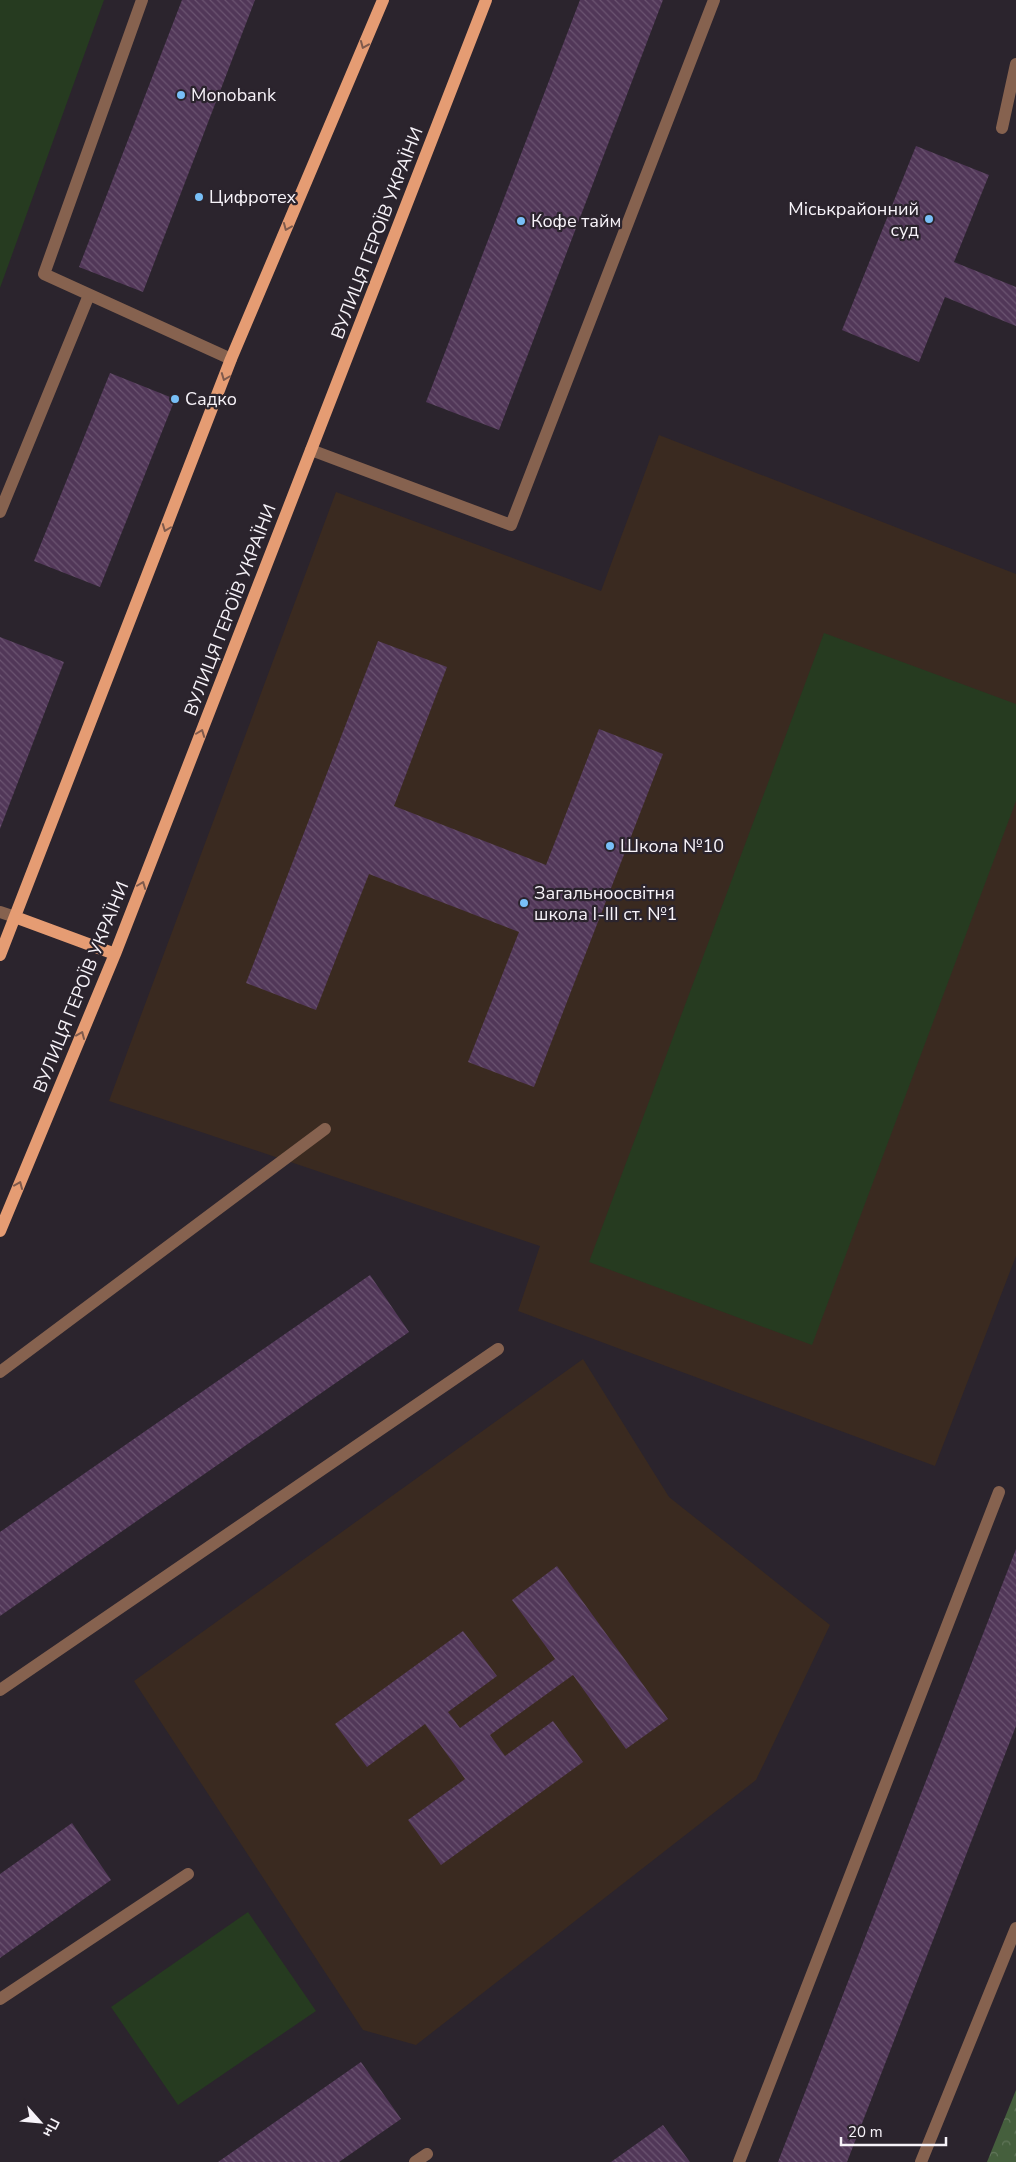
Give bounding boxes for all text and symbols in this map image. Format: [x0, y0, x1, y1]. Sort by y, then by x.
one-way arrow [360, 40, 371, 49]
place label: Monobank [191, 83, 277, 107]
marker: Monobank [175, 89, 187, 101]
street label: ВУЛИЦЯ ГЕРОЇВ УКРАЇНИ [325, 124, 429, 342]
place label: Цифротех [209, 185, 296, 209]
marker: Цифротех [193, 191, 205, 203]
place label: Міськрайонний суд [788, 197, 919, 242]
place label: Кофе тайм [531, 209, 621, 233]
marker: Міськрайонний суд [923, 213, 935, 225]
marker: Кофе тайм [515, 215, 527, 227]
one-way arrow [283, 222, 294, 231]
one-way arrow [220, 372, 230, 380]
place label: Садко [185, 387, 237, 411]
marker: Садко [169, 393, 181, 405]
street label: ВУЛИЦЯ ГЕРОЇВ УКРАЇНИ [178, 501, 282, 719]
one-way arrow [162, 523, 172, 532]
one-way arrow [194, 729, 205, 738]
place label: Школа №10 [620, 834, 724, 858]
marker: Школа №10 [604, 840, 616, 852]
street label: ВУЛИЦЯ ГЕРОЇВ УКРАЇНИ [28, 878, 134, 1096]
one-way arrow [136, 881, 146, 890]
place label: Загальноосвітня школа І-ІІІ ст. №1 [534, 881, 677, 926]
marker: Загальноосвітня школа І-ІІІ ст. №1 [518, 897, 530, 909]
one-way arrow [75, 1031, 85, 1040]
one-way arrow [13, 1182, 23, 1190]
north arrow [15, 2097, 65, 2147]
scale bar [841, 2114, 946, 2146]
text: Пн [38, 2115, 64, 2141]
text: 20 m [848, 2122, 883, 2142]

